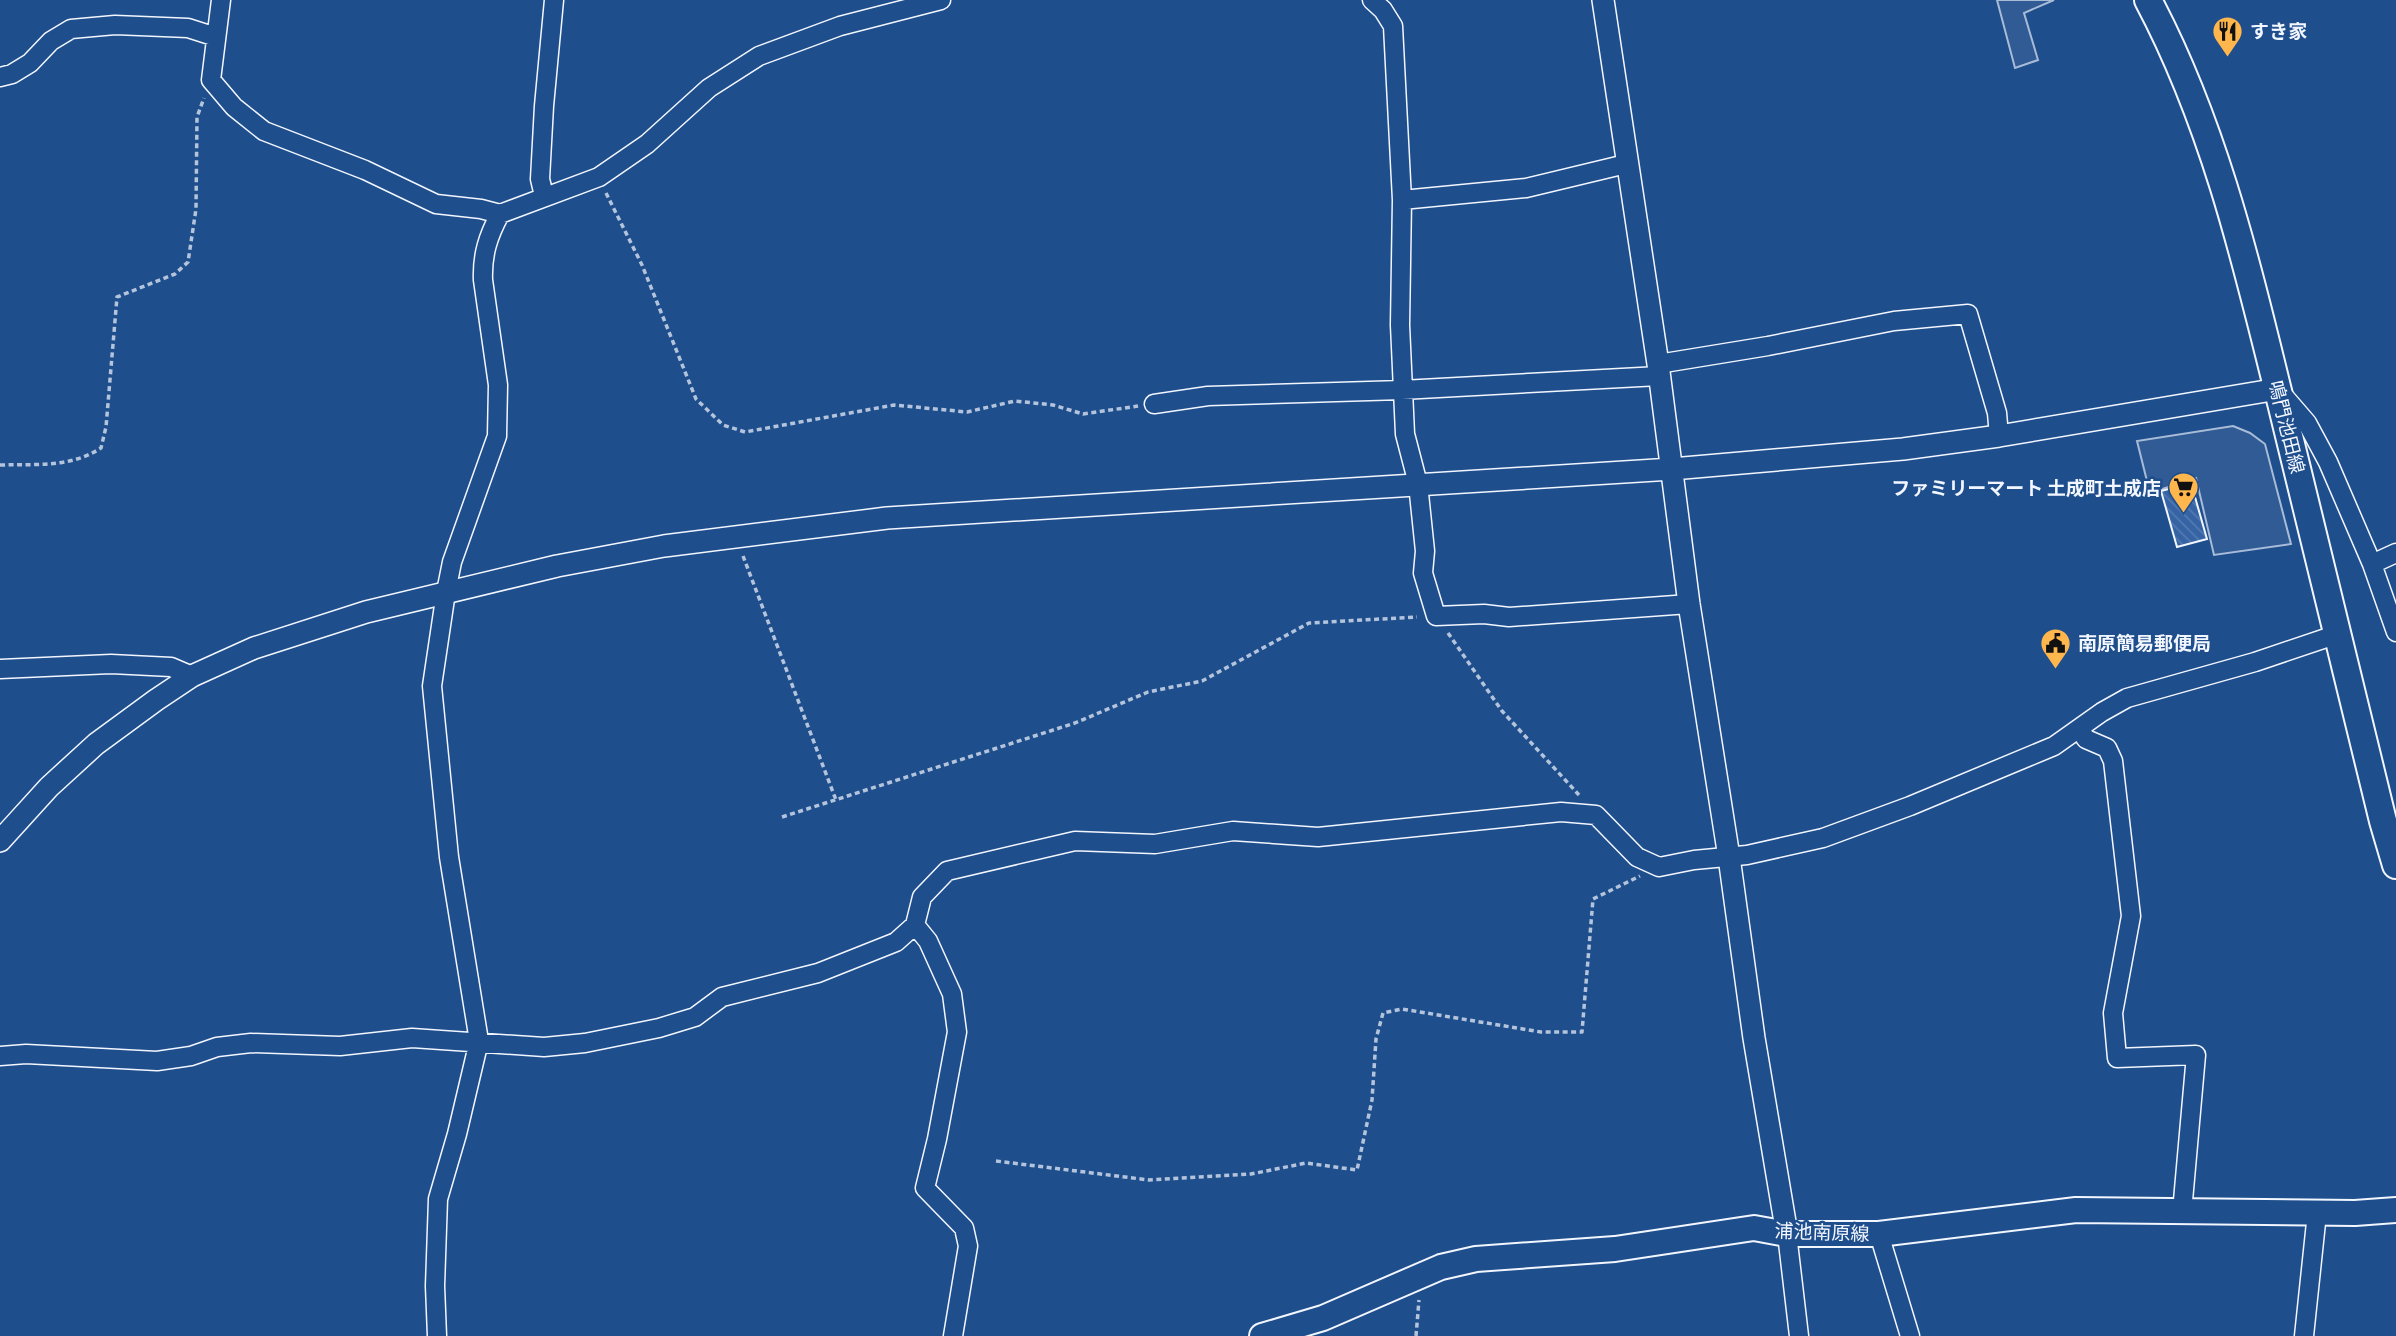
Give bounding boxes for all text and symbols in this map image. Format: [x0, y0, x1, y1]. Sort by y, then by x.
restaurant icon: すき家 [2210, 14, 2244, 58]
place label: すき家 [2250, 19, 2307, 46]
street label: 鳴門池田線 [2261, 378, 2310, 477]
supermarket icon: ファミリーマート 土成町土成店 [2167, 471, 2201, 515]
place label: ファミリーマート 土成町土成店 [1891, 476, 2161, 503]
public building icon: 南原簡易郵便局 [2038, 626, 2072, 670]
place label: 南原簡易郵便局 [2078, 631, 2211, 658]
street label: 浦池南原線 [1774, 1218, 1870, 1249]

